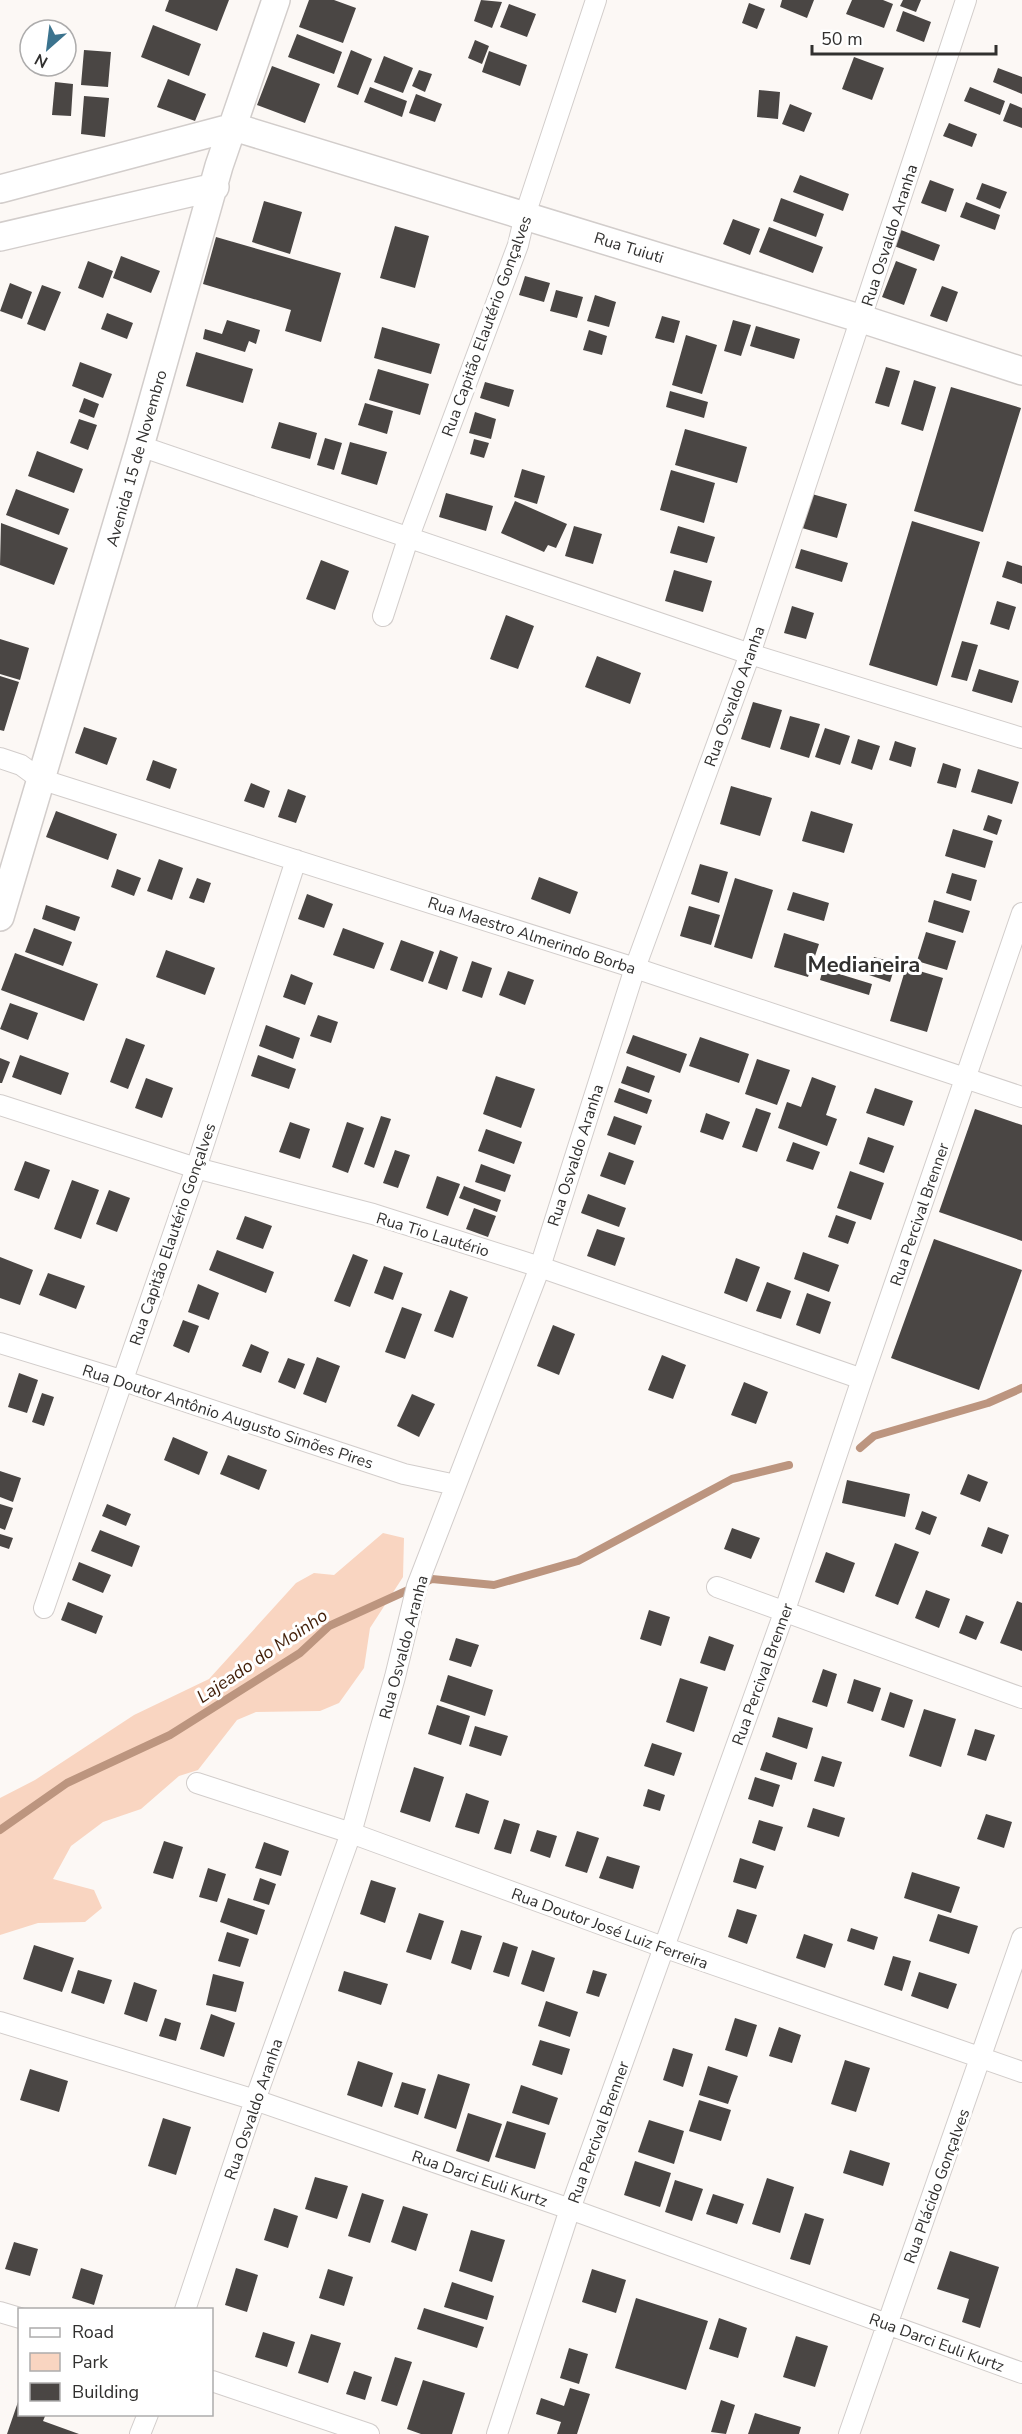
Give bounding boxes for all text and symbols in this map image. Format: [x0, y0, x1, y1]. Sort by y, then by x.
north arrow [18, 18, 78, 78]
scale bar [812, 18, 996, 56]
text: 50 m [821, 27, 863, 51]
text: N [31, 48, 52, 73]
street label: Rua Osvaldo Aranha [857, 161, 923, 309]
street label: Rua Capitão Elautério Gonçalves [437, 213, 537, 440]
street label: Rua Tuiuti [591, 227, 666, 269]
street label: Avenida 15 de Novembro [101, 367, 173, 549]
street label: Rua Osvaldo Aranha [699, 623, 771, 770]
street label: Rua Maestro Almerindo Borba [425, 892, 639, 980]
district label: Medianeira [808, 950, 920, 980]
street label: Rua Osvaldo Aranha [543, 1081, 609, 1229]
street label: Rua Capitão Elautério Gonçalves [125, 1120, 221, 1348]
street label: Rua Percival Brenner [885, 1140, 955, 1289]
street label: Rua Tio Lautério [373, 1207, 492, 1263]
street label: Rua Doutor Antônio Augusto Simões Pires [79, 1359, 376, 1474]
street label: Rua Osvaldo Aranha [374, 1573, 434, 1722]
street label: Rua Percival Brenner [727, 1600, 799, 1749]
water label: Lajeado do Moinho [192, 1603, 332, 1709]
street label: Rua Doutor José Luiz Ferreira [508, 1883, 711, 1975]
street label: Rua Osvaldo Aranha [219, 2036, 288, 2183]
street label: Rua Percival Brenner [563, 2058, 635, 2207]
street label: Rua Plácido Gonçalves [899, 2106, 975, 2267]
street label: Rua Darci Euli Kurtz [409, 2145, 551, 2213]
legend [18, 2308, 213, 2416]
street label: Rua Darci Euli Kurtz [866, 2308, 1007, 2378]
text: Road [72, 2320, 114, 2344]
text: Park [72, 2350, 109, 2374]
text: Building [72, 2380, 139, 2404]

